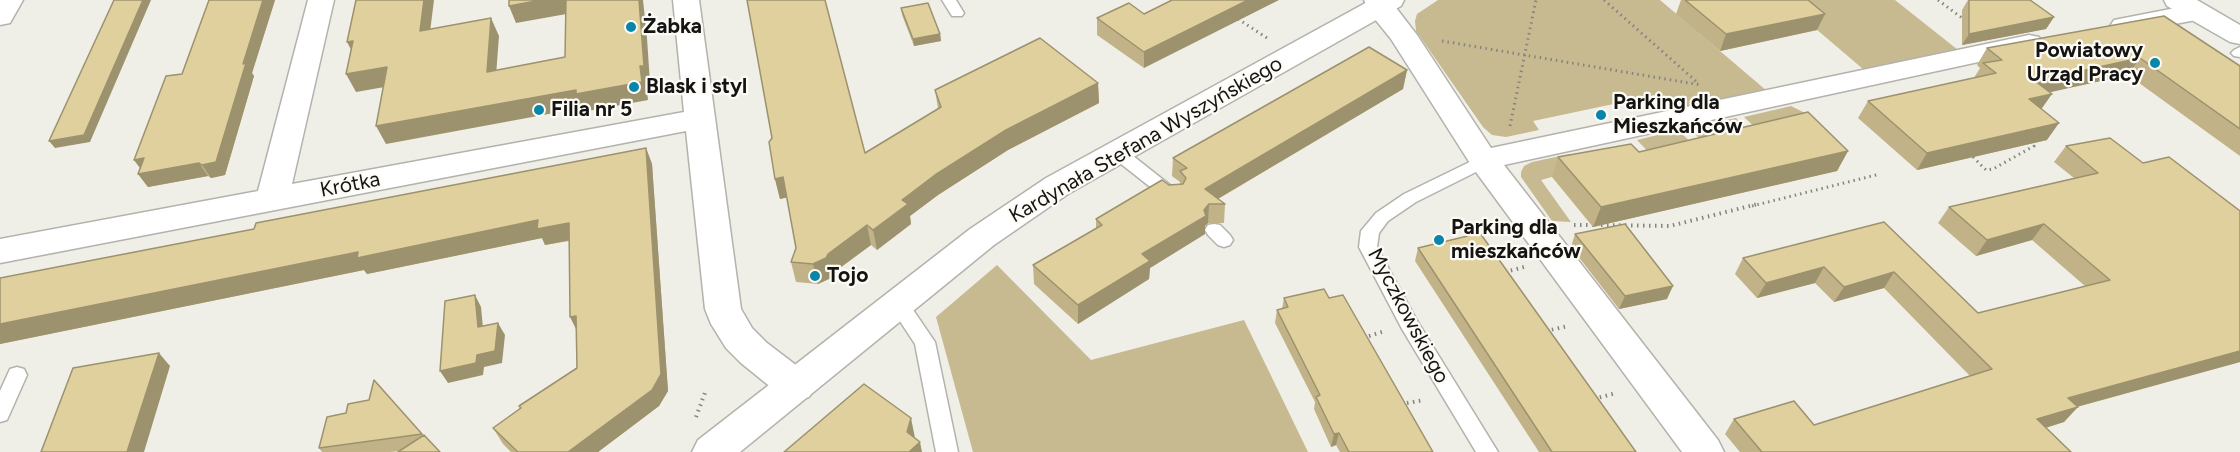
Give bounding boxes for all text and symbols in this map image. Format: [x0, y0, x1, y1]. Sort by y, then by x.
place label: Żabka [643, 14, 702, 40]
marker: Żabka [624, 20, 638, 34]
place label: Powiatowy Urząd Pracy [2027, 38, 2143, 88]
street label: Kardynała Stefana Wyszyńskiego [1005, 51, 1287, 229]
marker: Powiatowy Urząd Pracy [2148, 56, 2162, 70]
place label: Blask i styl [646, 74, 747, 100]
marker: Blask i styl [627, 80, 641, 94]
place label: Parking dla Mieszkańców [1613, 90, 1743, 140]
place label: Filia nr 5 [551, 97, 632, 123]
marker: Filia nr 5 [532, 103, 546, 117]
marker: Parking dla Mieszkańców [1594, 108, 1608, 122]
street label: Krótka [318, 167, 382, 203]
place label: Parking dla mieszkańców [1451, 215, 1581, 265]
marker: Parking dla mieszkańców [1432, 233, 1446, 247]
street label: Myczkowskiego [1362, 244, 1454, 388]
place label: Tojo [827, 263, 868, 289]
marker: Tojo [808, 269, 822, 283]

